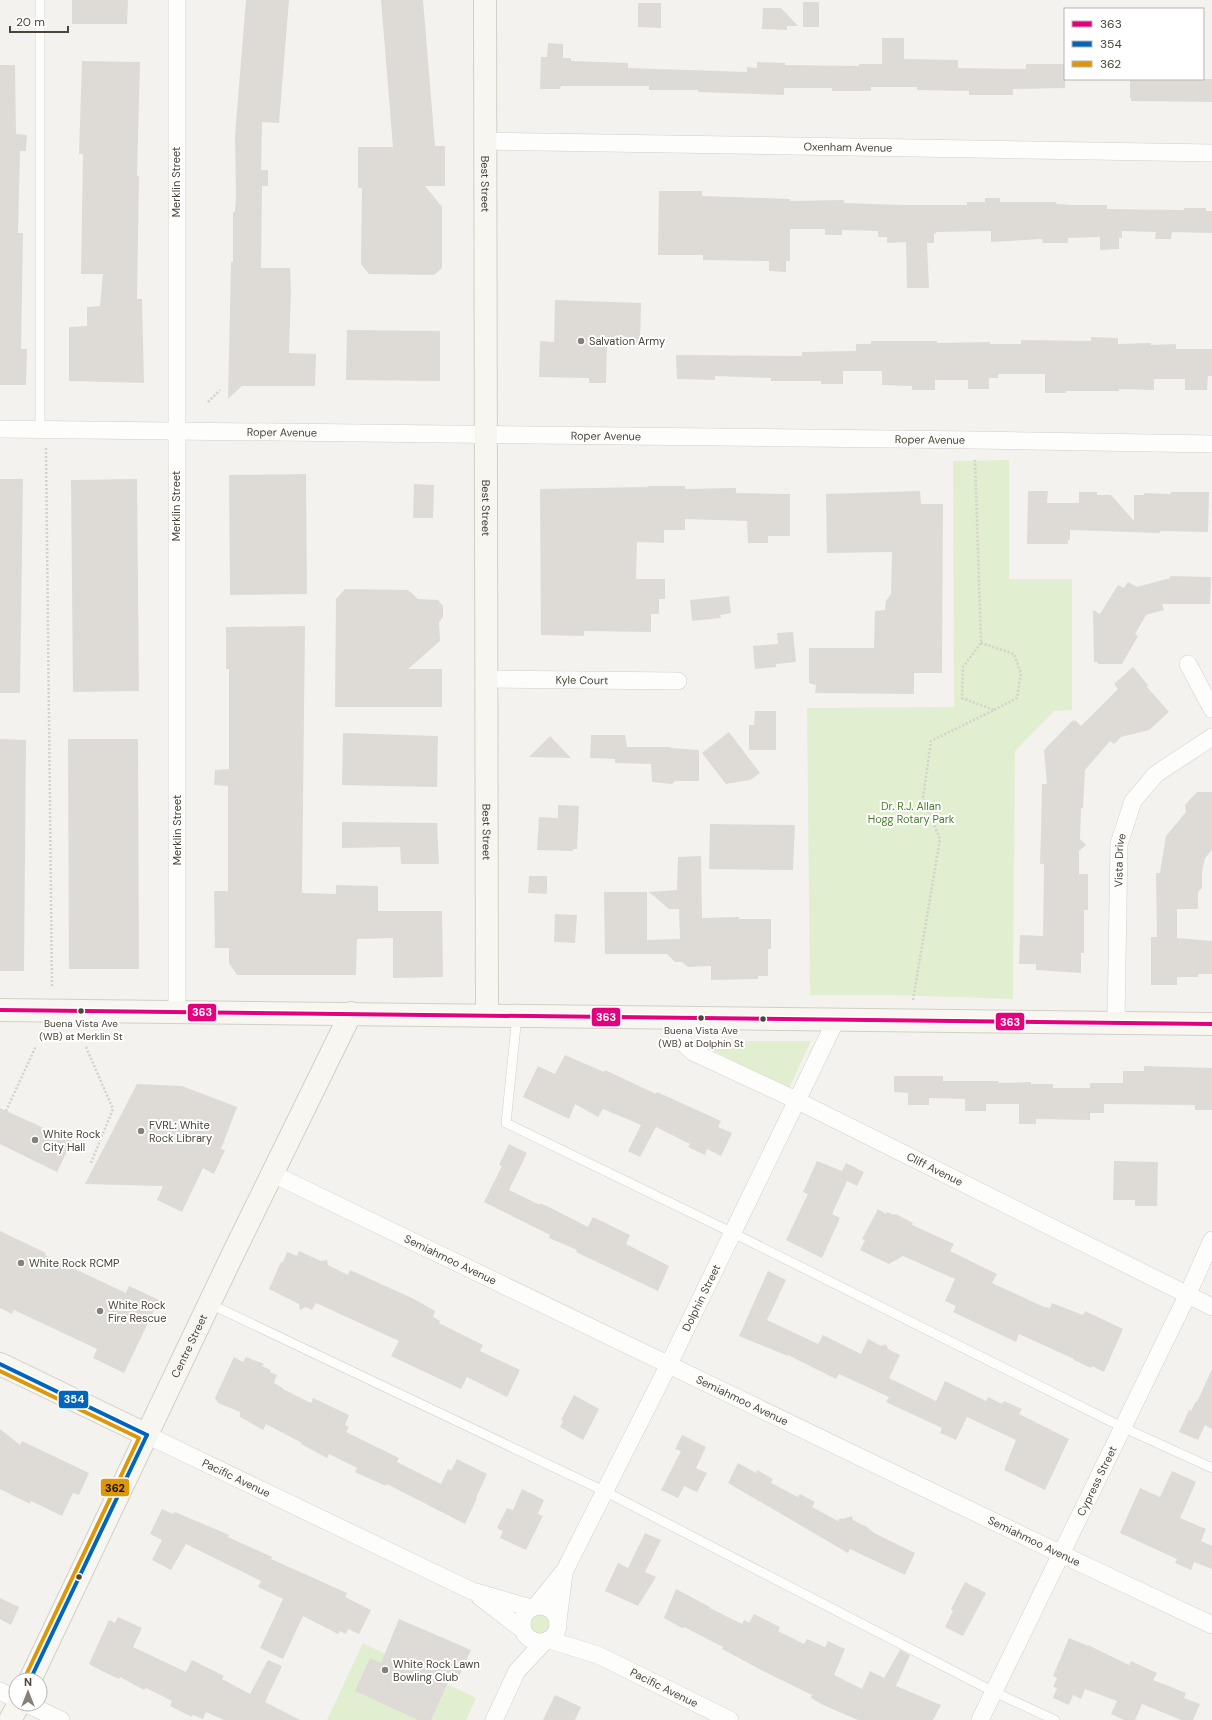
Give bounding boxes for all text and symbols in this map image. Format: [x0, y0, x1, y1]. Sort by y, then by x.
scale bar [10, 8, 68, 34]
legend [1064, 8, 1204, 80]
text: 20 m [16, 14, 45, 30]
text: 363 [1100, 16, 1122, 32]
text: 354 [1100, 36, 1122, 52]
text: 362 [1100, 56, 1121, 72]
street label: Oxenham Avenue [803, 139, 892, 155]
street label: Merklin Street [169, 147, 183, 217]
street label: Best Street [478, 156, 492, 212]
place label: Salvation Army [589, 334, 665, 348]
marker: Salvation Army [576, 336, 586, 346]
street label: Roper Avenue [247, 425, 317, 440]
street label: Roper Avenue [571, 428, 641, 443]
street label: Roper Avenue [895, 432, 965, 447]
street label: Merklin Street [169, 471, 183, 541]
street label: Best Street [479, 480, 493, 536]
street label: Kyle Court [556, 673, 608, 687]
street label: Merklin Street [170, 795, 184, 865]
park label: Dr. R.J. Allan Hogg Rotary Park [868, 799, 955, 826]
street label: Best Street [480, 804, 494, 860]
street label: Vista Drive [1111, 831, 1129, 887]
line badge: 363 [187, 1003, 217, 1022]
text: 363 [192, 1005, 212, 1019]
marker: Buena Vista Ave (WB) at Merklin St [76, 1006, 86, 1016]
line badge: 363 [591, 1007, 621, 1027]
text: 363 [596, 1010, 616, 1024]
line badge: 363 [995, 1012, 1025, 1031]
marker: Buena Vista Ave (WB) at Dolphin St [696, 1013, 706, 1023]
unlabelled marker [758, 1014, 768, 1024]
text: 363 [1000, 1015, 1020, 1029]
place label: Buena Vista Ave (WB) at Merklin St [39, 1017, 123, 1043]
place label: Buena Vista Ave (WB) at Dolphin St [658, 1024, 744, 1050]
place label: FVRL: White Rock Library [149, 1118, 212, 1145]
marker: FVRL: White Rock Library [136, 1126, 146, 1136]
place label: White Rock City Hall [43, 1127, 101, 1154]
marker: White Rock City Hall [30, 1135, 40, 1145]
street label: Cliff Avenue [904, 1149, 965, 1189]
street label: Semiahmoo Avenue [402, 1231, 499, 1288]
place label: White Rock RCMP [29, 1256, 120, 1270]
marker: White Rock RCMP [16, 1258, 26, 1268]
street label: Dolphin Street [679, 1262, 723, 1334]
place label: White Rock Fire Rescue [108, 1298, 166, 1325]
marker: White Rock Fire Rescue [95, 1306, 105, 1316]
street label: Centre Street [168, 1312, 210, 1380]
street label: Semiahmoo Avenue [694, 1372, 791, 1428]
line badge: 354 [58, 1390, 89, 1409]
text: 354 [64, 1392, 84, 1406]
street label: Cypress Street [1074, 1444, 1120, 1518]
street label: Pacific Avenue [200, 1456, 273, 1500]
line badge: 362 [100, 1478, 130, 1497]
text: 362 [105, 1481, 125, 1495]
street label: Semiahmoo Avenue [986, 1513, 1083, 1569]
unlabelled marker [74, 1572, 84, 1582]
place label: White Rock Lawn Bowling Club [393, 1657, 480, 1684]
marker: White Rock Lawn Bowling Club [380, 1665, 390, 1675]
street label: Pacific Avenue [628, 1665, 700, 1710]
north arrow [8, 1672, 48, 1712]
text: N [24, 1675, 32, 1689]

